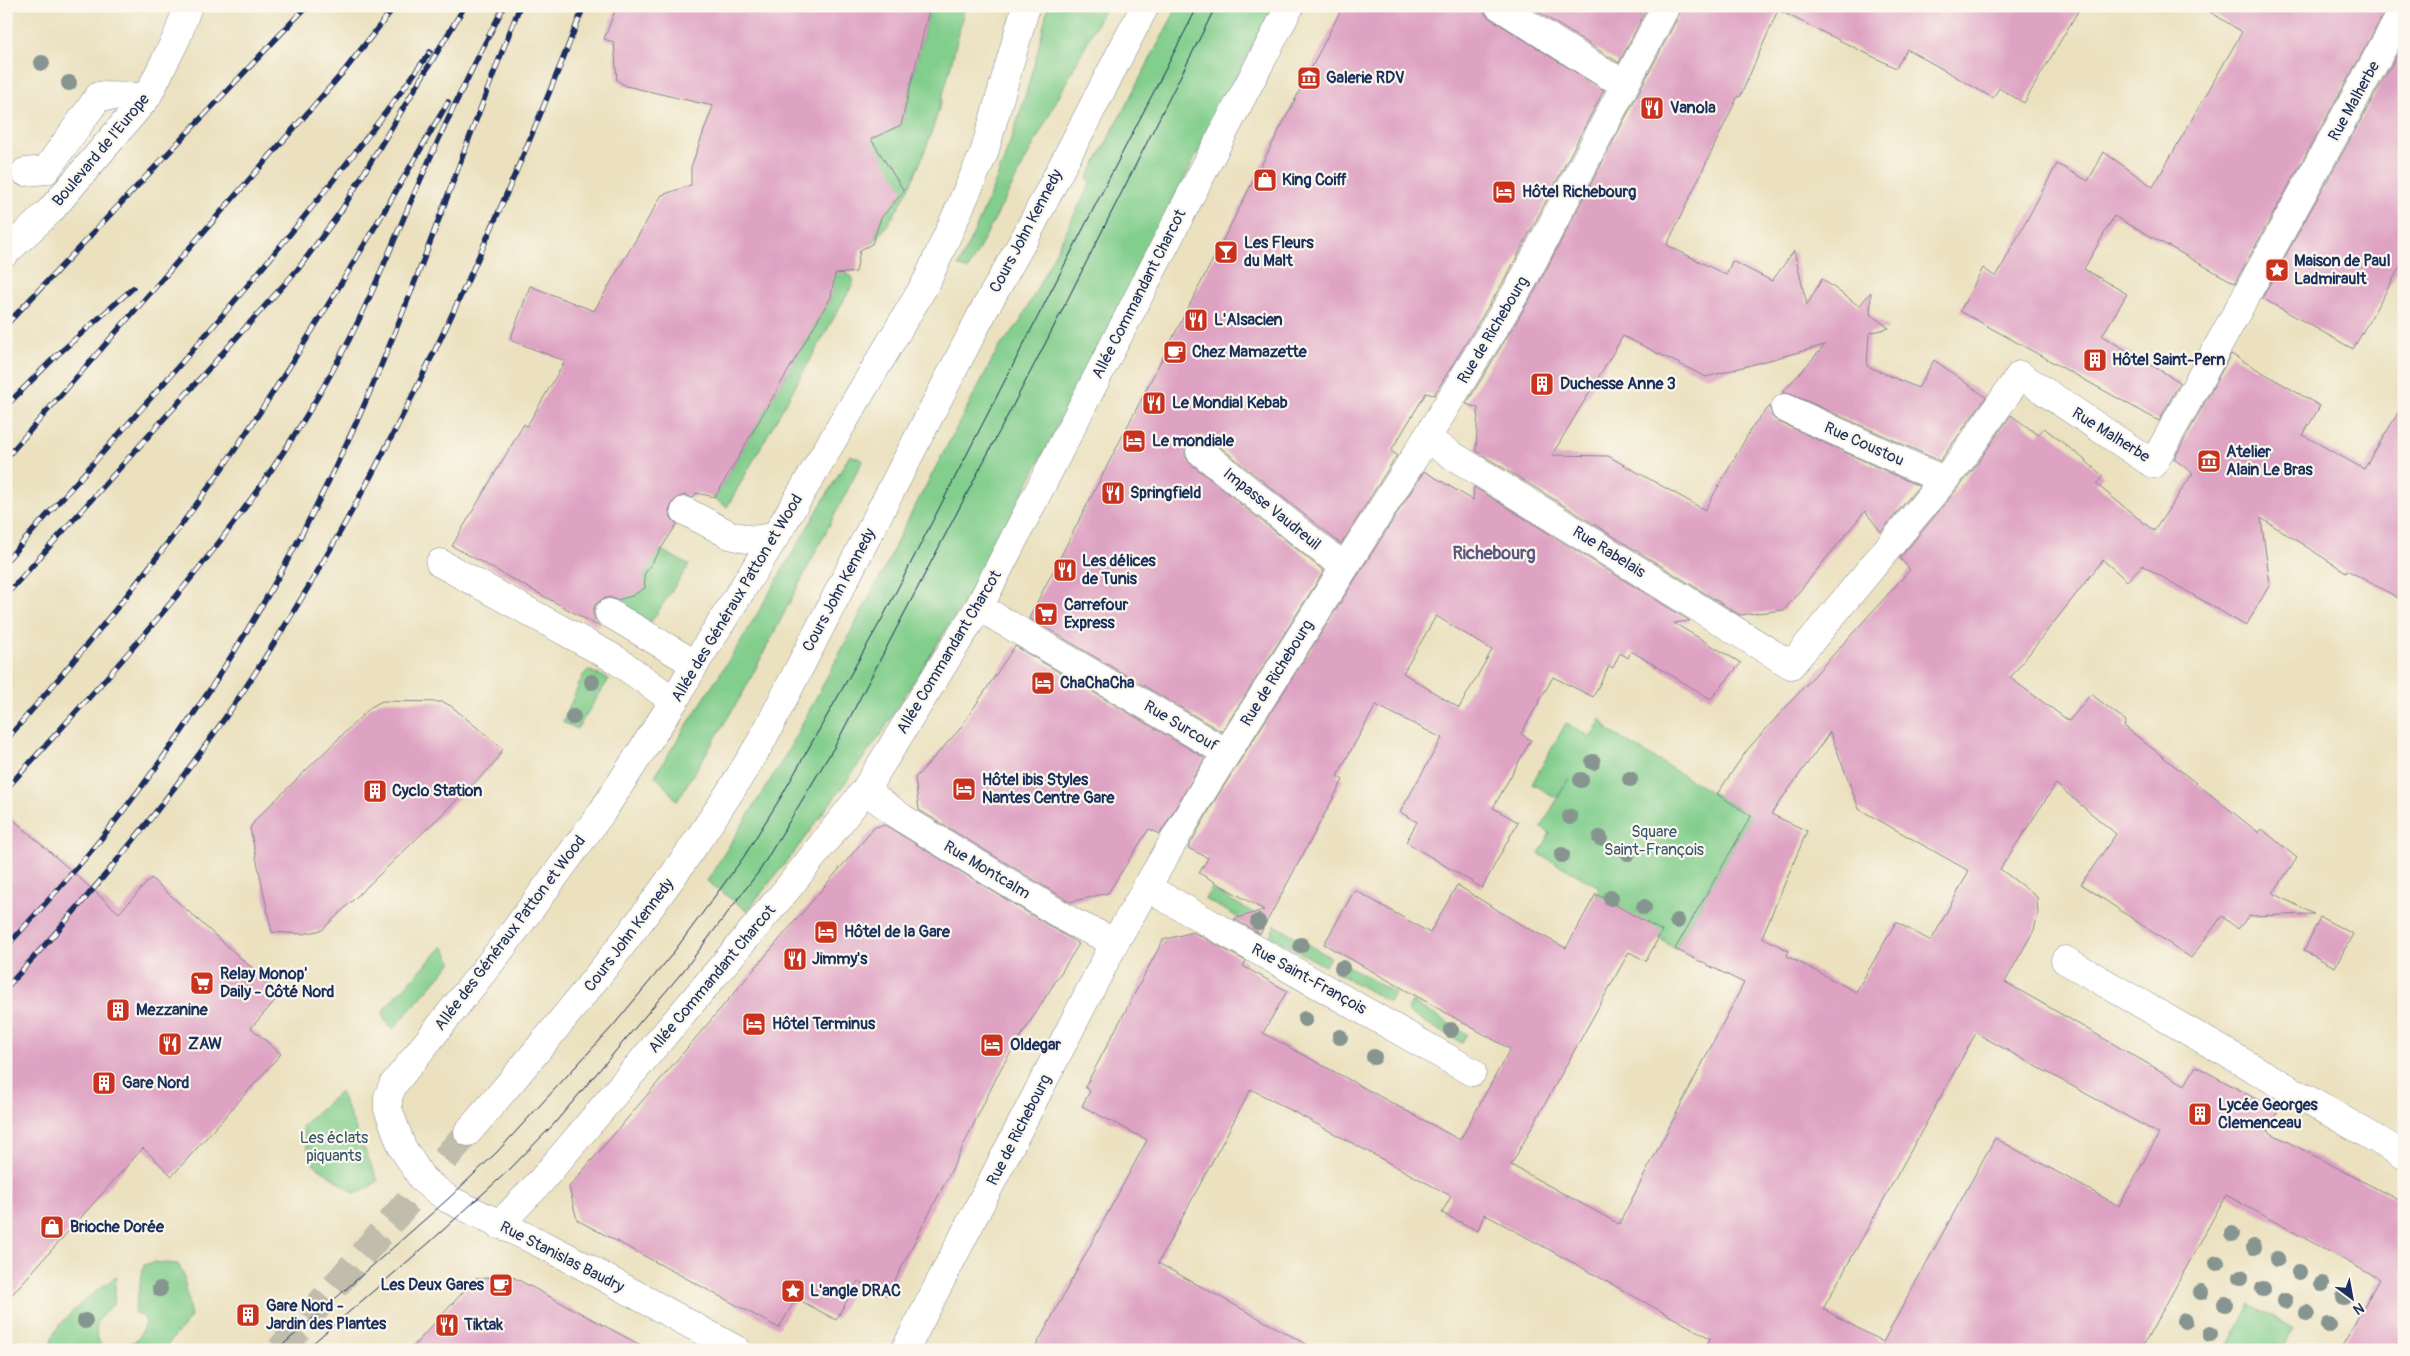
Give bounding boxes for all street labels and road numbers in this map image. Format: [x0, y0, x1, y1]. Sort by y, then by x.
street label: Rue Malherbe [2324, 57, 2384, 144]
street label: Boulevard de l'Europe [48, 89, 154, 210]
street label: Cours John Kennedy [985, 166, 1067, 296]
street label: Allée Commandant Charcot [1088, 205, 1191, 382]
street label: Rue de Richebourg [1453, 273, 1533, 387]
street label: Rue Malherbe [2068, 403, 2154, 467]
street label: Rue Coustou [1821, 417, 1907, 471]
street label: Impasse Vaudreuil [1219, 463, 1325, 555]
street label: Allée des Généraux Patton et Wood [667, 490, 807, 706]
street label: Rue Rabelais [1569, 522, 1649, 582]
street label: Cours John Kennedy [798, 525, 880, 655]
street label: Allée Commandant Charcot [892, 566, 1006, 738]
street label: Rue de Richebourg [1236, 616, 1318, 730]
street label: Rue Surcouf [1140, 696, 1222, 756]
street label: Allée des Généraux Patton et Wood [430, 832, 590, 1034]
street label: Rue Montcalm [940, 836, 1034, 904]
street label: Cours John Kennedy [580, 874, 678, 996]
street label: Allée Commandant Charcot [644, 900, 780, 1057]
street label: Rue Saint-François [1248, 939, 1370, 1019]
street label: Rue de Richebourg [982, 1071, 1056, 1189]
street label: Rue Stanislas Baudry [496, 1217, 628, 1297]

